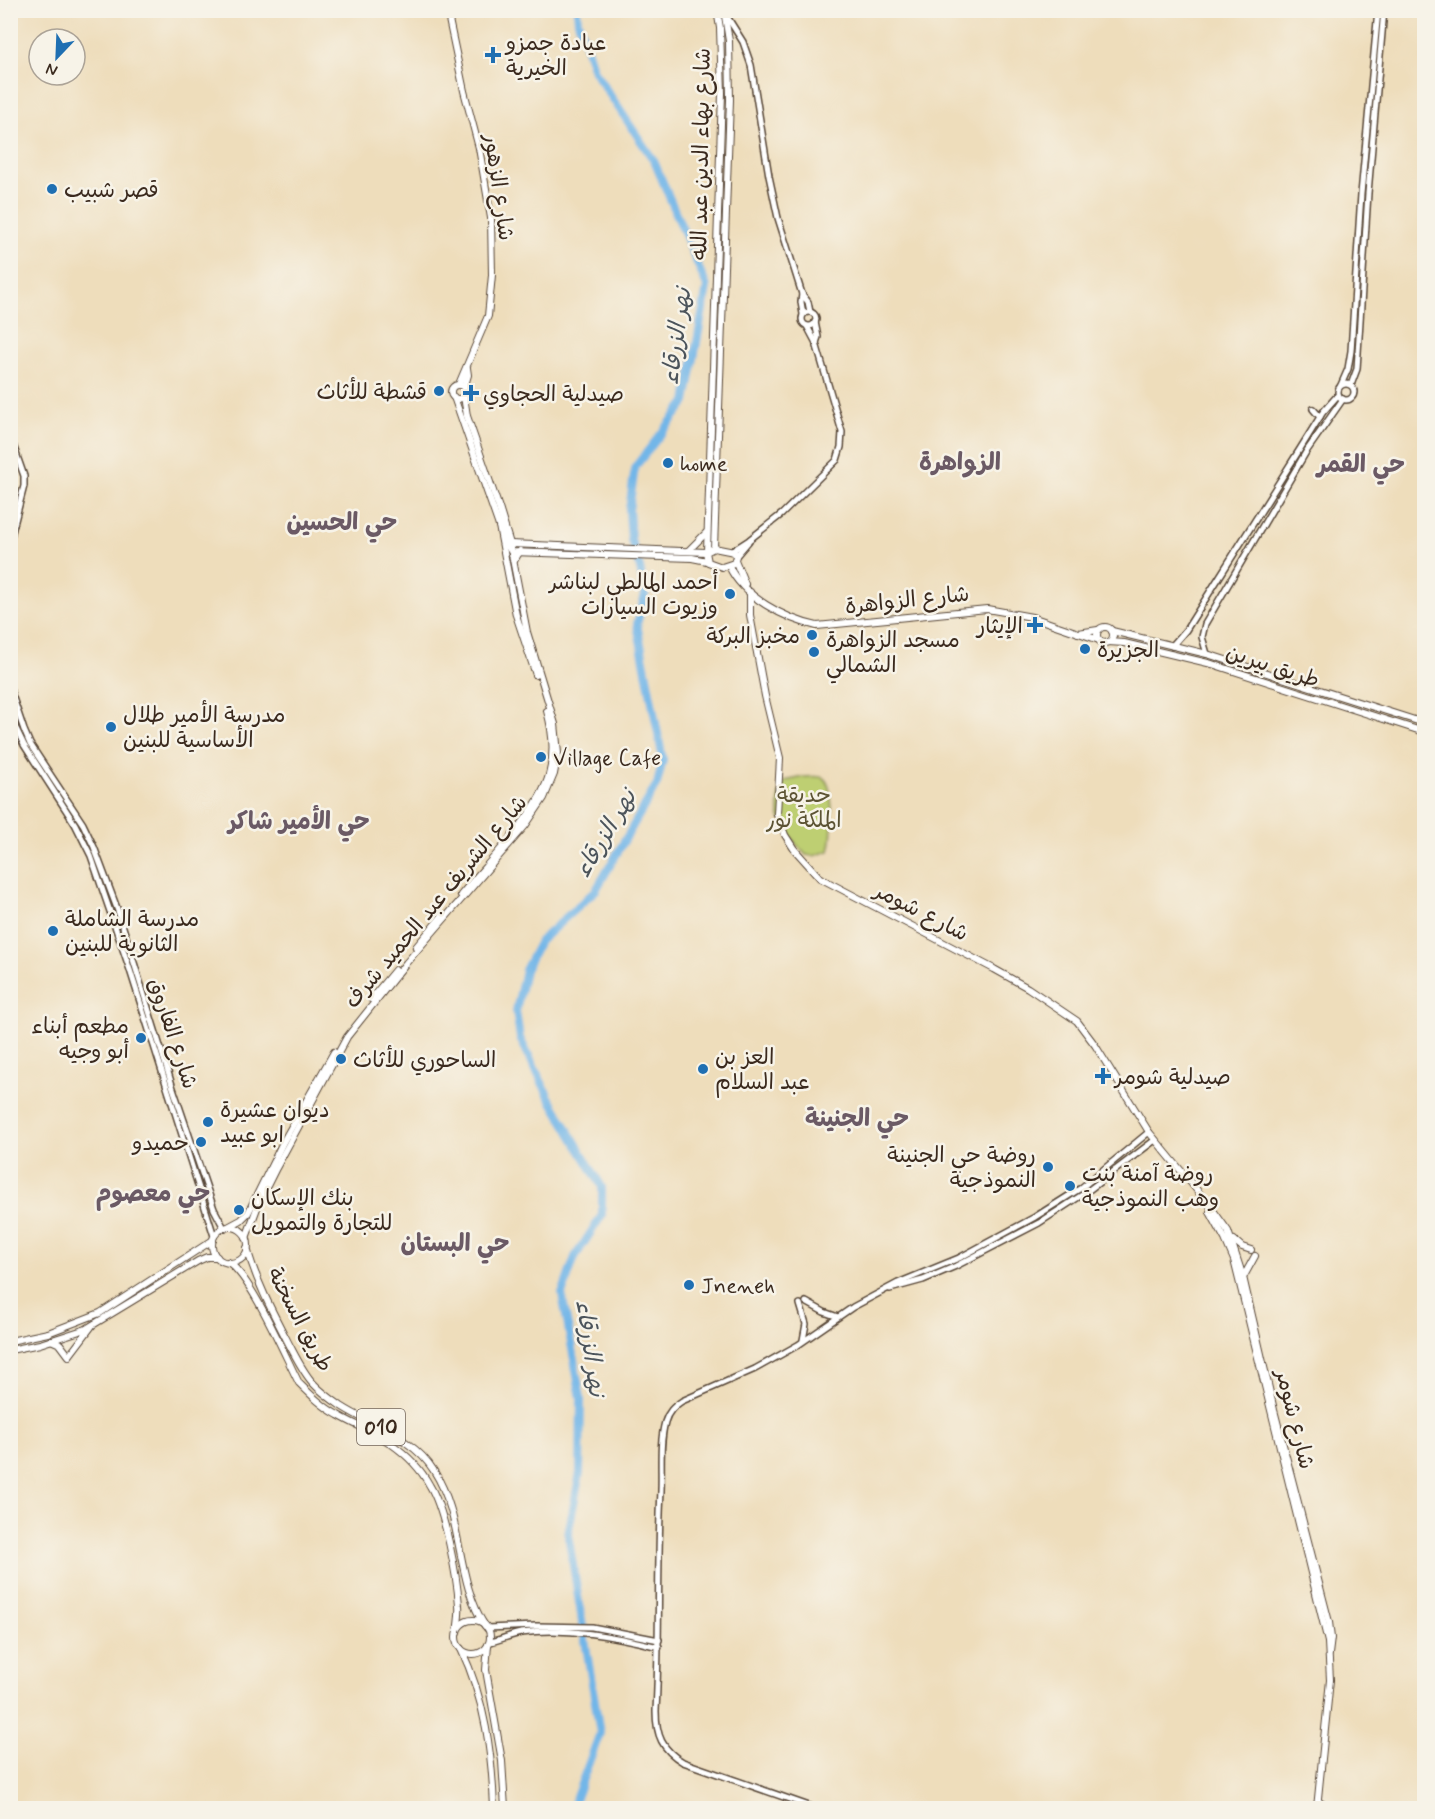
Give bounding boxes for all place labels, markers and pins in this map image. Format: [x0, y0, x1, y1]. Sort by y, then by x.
place label: عيادة جمزو الخيرية [504, 30, 606, 83]
marker: عيادة جمزو الخيرية [484, 46, 502, 64]
place label: قصر شبيب [64, 177, 159, 205]
marker: قصر شبيب [45, 182, 59, 196]
place label: قشطة للأثاث [316, 376, 427, 407]
place label: صيدلية الحجاوي [483, 381, 624, 410]
marker: قشطة للأثاث [432, 384, 446, 398]
marker: صيدلية الحجاوي [464, 386, 478, 400]
place label: home [680, 451, 728, 479]
marker: home [661, 456, 675, 470]
place label: أحمد المالطي لبناشر وزيوت السيارات [548, 568, 719, 622]
marker: أحمد المالطي لبناشر وزيوت السيارات [723, 587, 737, 601]
place label: الإيثار [975, 613, 1023, 641]
marker: الإيثار [1028, 618, 1042, 632]
place label: مخبز البركة [707, 623, 800, 651]
place label: مسجد الزواهرة الشمالي [826, 627, 960, 684]
marker: مخبز البركة [805, 628, 819, 642]
place label: الجزيرة [1097, 637, 1159, 665]
marker: الجزيرة [1078, 642, 1092, 656]
marker: مسجد الزواهرة الشمالي [807, 645, 821, 659]
place label: مدرسة الأمير طلال الأساسية للبنين [123, 699, 285, 755]
marker: مدرسة الأمير طلال الأساسية للبنين [104, 720, 118, 734]
place label: Village Cafe [553, 745, 661, 774]
marker: Village Cafe [534, 750, 548, 764]
place label: مدرسة الشاملة الثانوية للبنين [65, 906, 199, 959]
marker: مدرسة الشاملة الثانوية للبنين [46, 924, 60, 938]
place label: مطعم أبناء أبو وجيه [31, 1012, 130, 1066]
marker: مطعم أبناء أبو وجيه [134, 1031, 148, 1045]
place label: الساحوري للأثاث [353, 1044, 496, 1076]
place label: العز بن عبد السلام [715, 1044, 810, 1098]
marker: الساحوري للأثاث [334, 1052, 348, 1066]
marker: العز بن عبد السلام [696, 1062, 710, 1076]
place label: صيدلية شومر [1113, 1064, 1231, 1092]
marker: صيدلية شومر [1096, 1069, 1110, 1083]
place label: ديوان عشيرة ابو عبيد [220, 1097, 330, 1150]
marker: ديوان عشيرة ابو عبيد [201, 1115, 215, 1129]
place label: حميدو [131, 1130, 189, 1158]
marker: حميدو [194, 1135, 208, 1149]
place label: روضة حي الجنينة النموذجية [887, 1142, 1036, 1195]
marker: روضة حي الجنينة النموذجية [1041, 1160, 1055, 1174]
place label: روضة آمنة بنت وهب النموذجية [1082, 1161, 1219, 1214]
marker: روضة آمنة بنت وهب النموذجية [1063, 1179, 1077, 1193]
place label: بنك الإسكان للتجارة والتمويل [251, 1185, 392, 1238]
marker: بنك الإسكان للتجارة والتمويل [232, 1203, 246, 1217]
place label: Jneneh [701, 1273, 775, 1301]
marker: Jneneh [682, 1278, 696, 1292]

